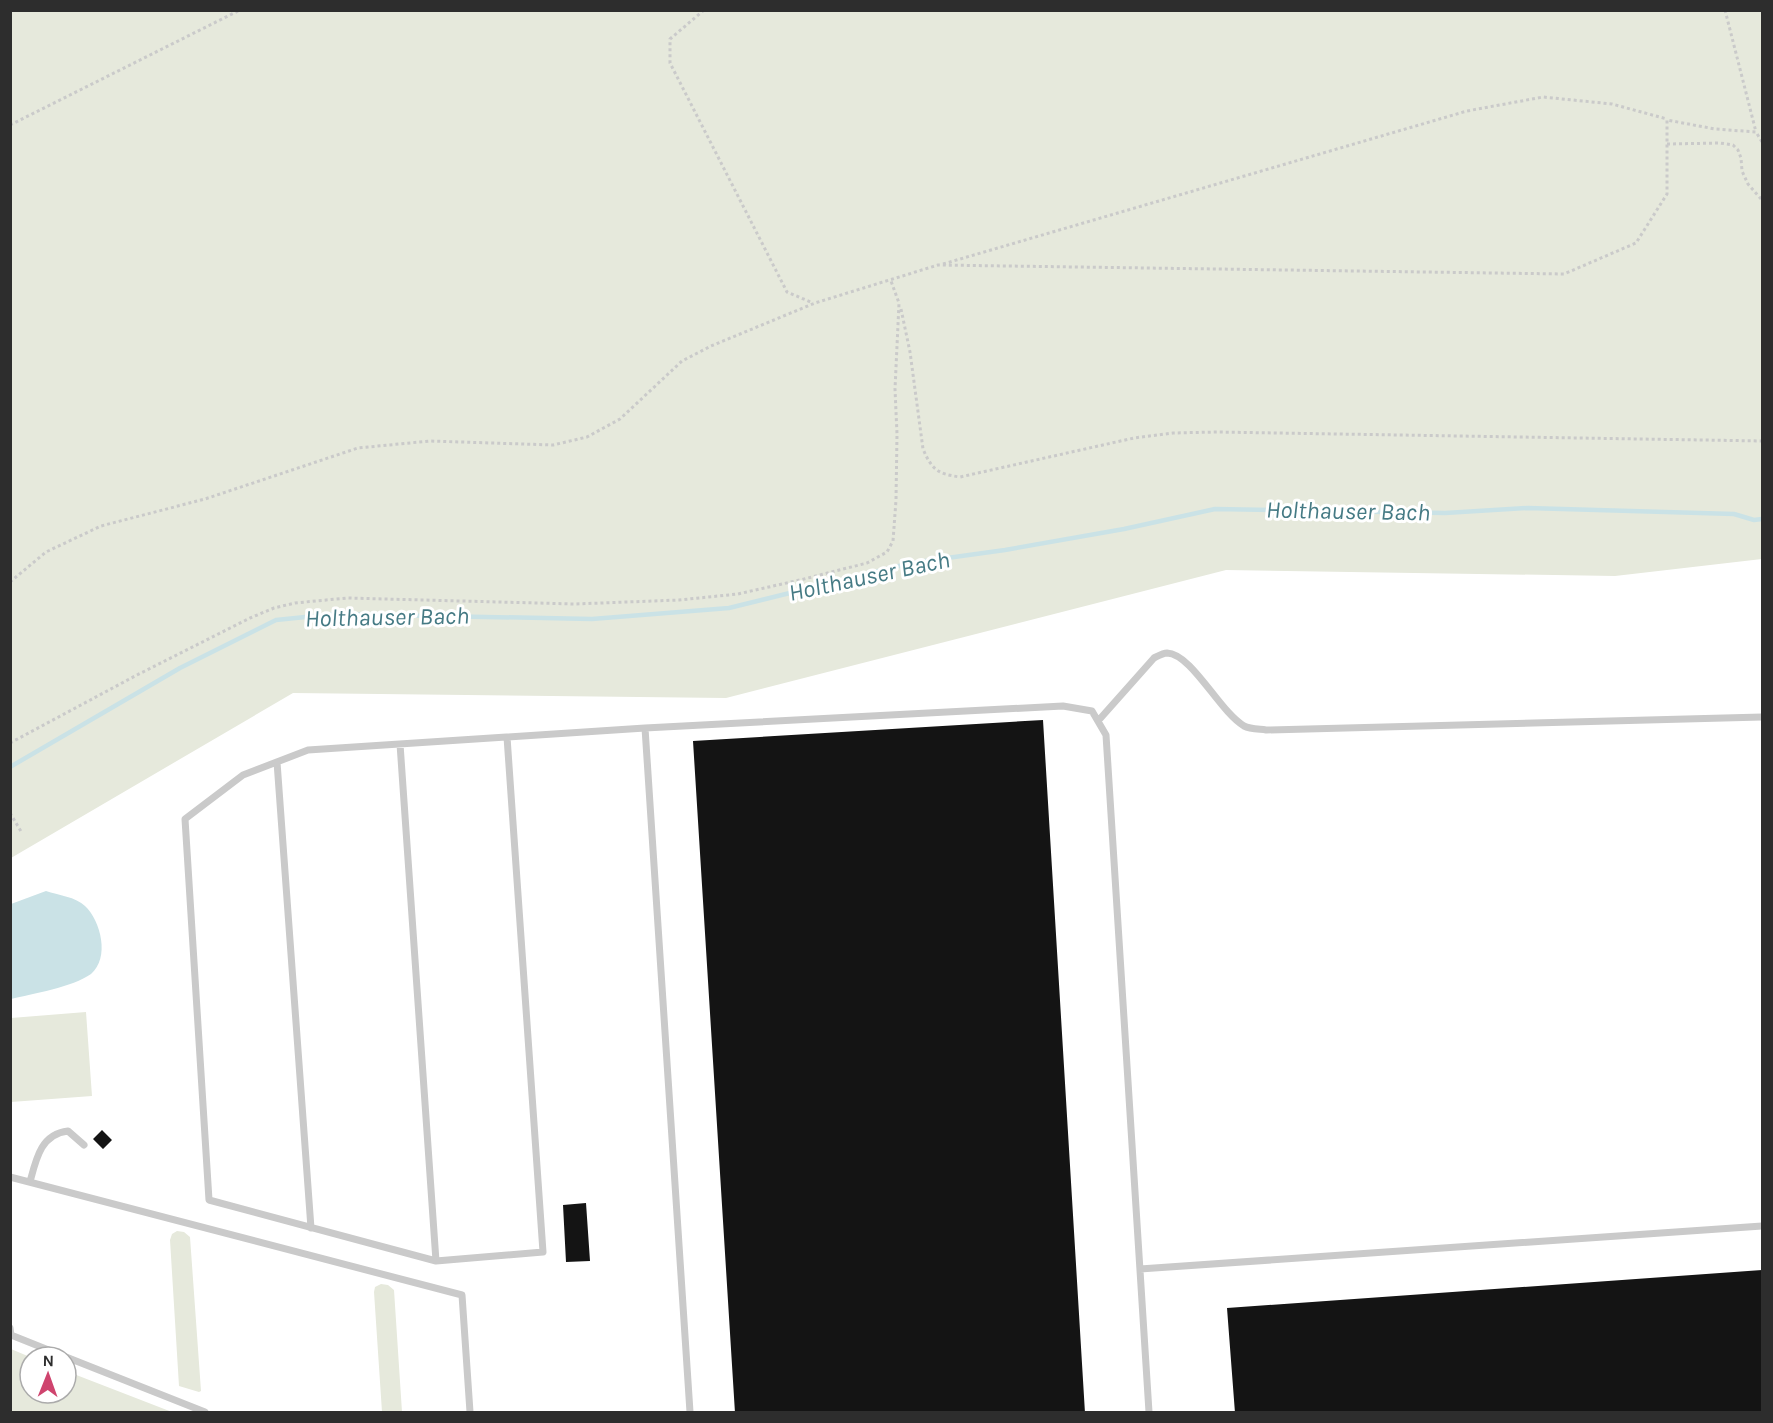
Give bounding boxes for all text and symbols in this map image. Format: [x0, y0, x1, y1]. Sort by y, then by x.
water label: Holthauser Bach [1266, 496, 1430, 526]
water label: Holthauser Bach [786, 545, 952, 607]
water label: Holthauser Bach [305, 602, 469, 632]
north arrow [18, 1345, 78, 1405]
text: N [42, 1351, 54, 1370]

